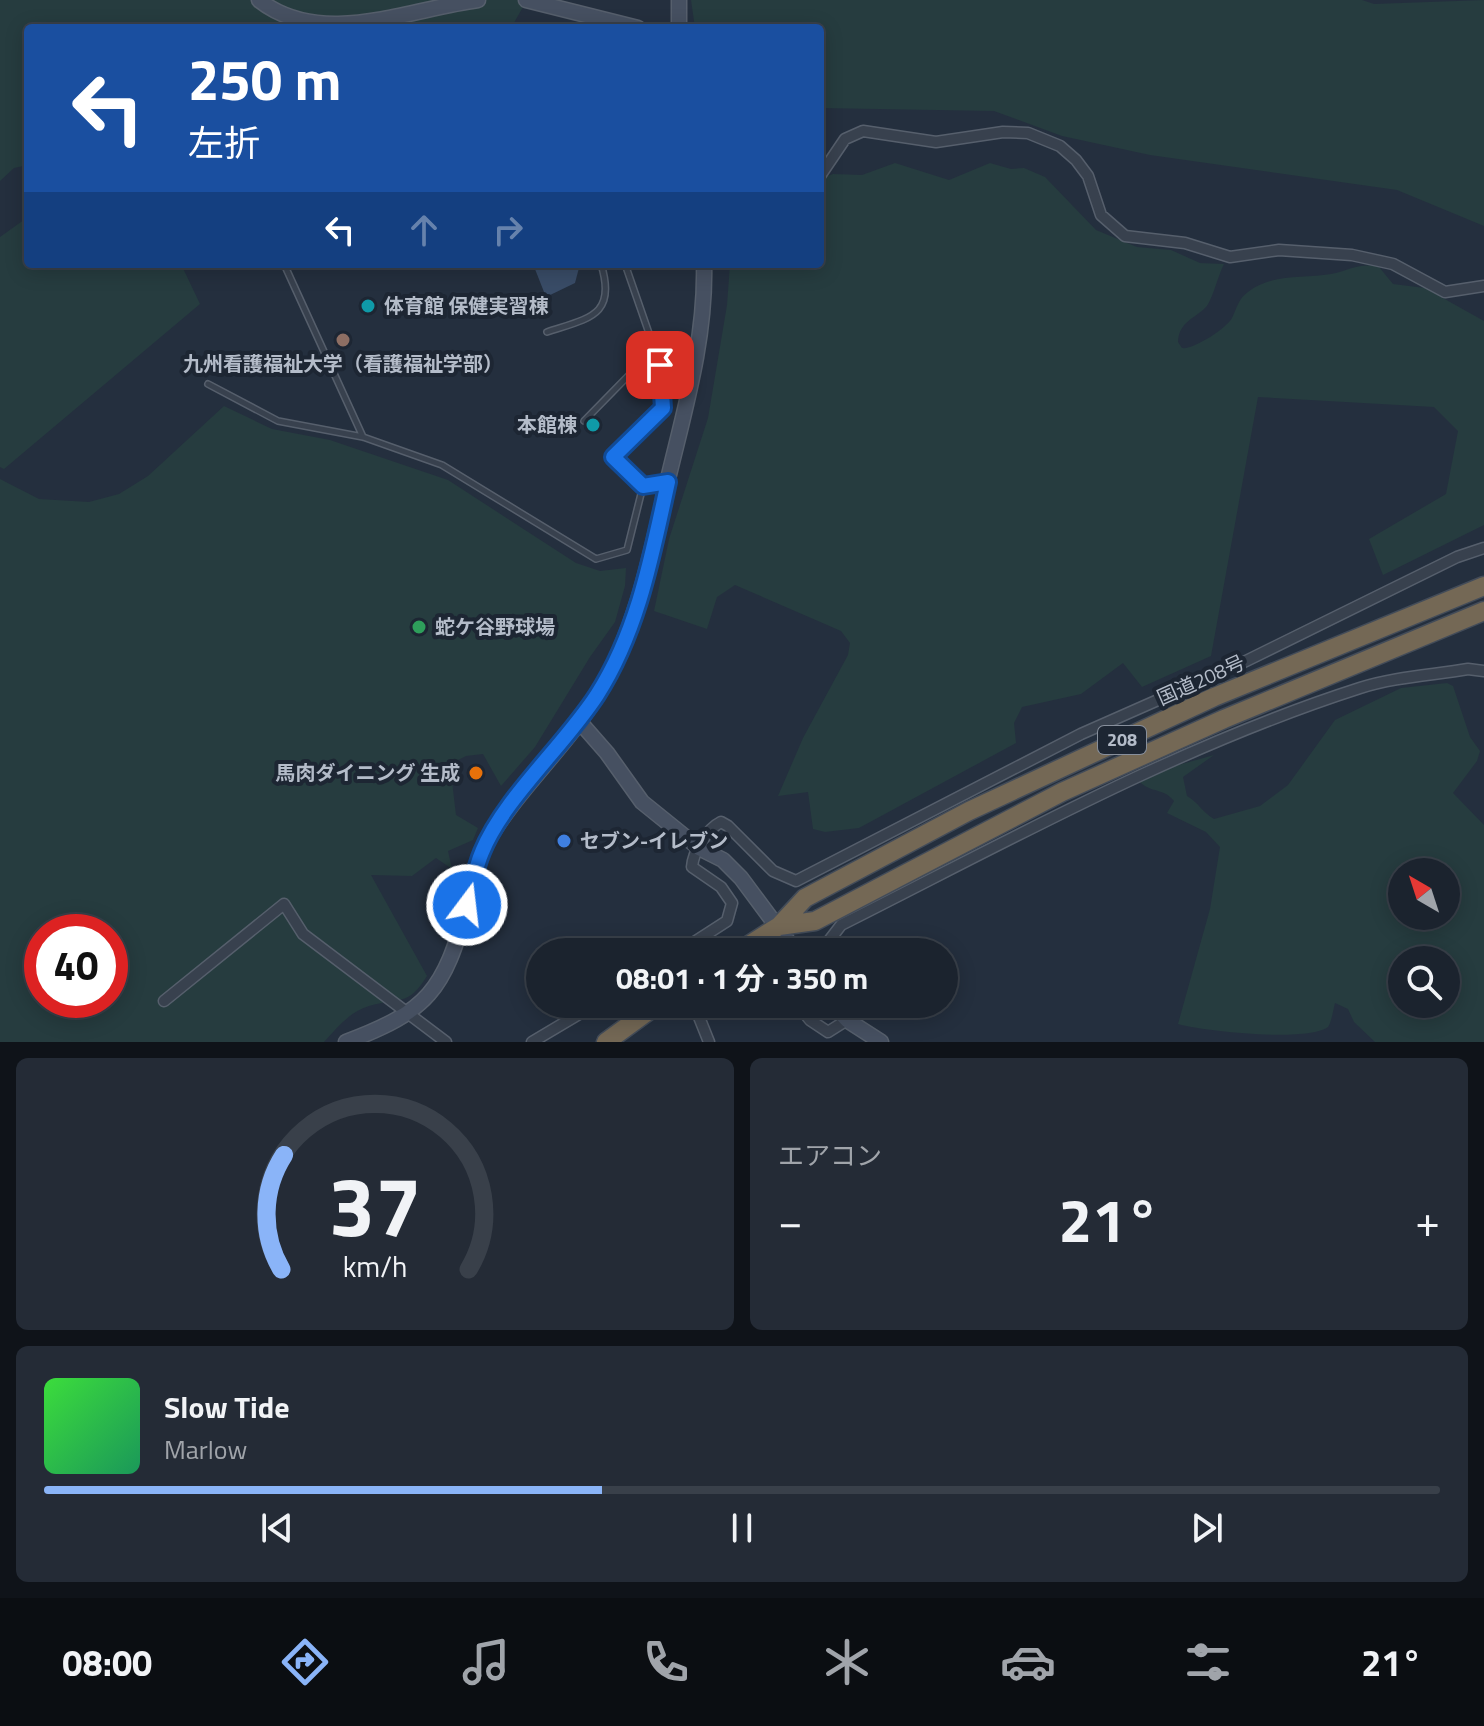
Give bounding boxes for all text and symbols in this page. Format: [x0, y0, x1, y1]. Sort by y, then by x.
text: 250 m [188, 37, 341, 122]
icon: left [56, 56, 160, 160]
text: 左折 [188, 115, 260, 170]
icon: left [318, 208, 362, 252]
icon: ahead [402, 208, 446, 252]
icon: right [486, 208, 530, 252]
place label: 体育館 保健実習棟 [384, 290, 548, 321]
marker: 体育館 保健実習棟 [359, 297, 377, 315]
marker: 九州看護福祉大学（看護福祉学部） [334, 331, 352, 349]
pin [626, 331, 694, 399]
icon: arrive [638, 343, 682, 387]
place label: 九州看護福祉大学（看護福祉学部） [183, 348, 503, 379]
place label: 本館棟 [517, 409, 577, 440]
marker: 本館棟 [584, 416, 602, 434]
place label: 蛇ケ谷野球場 [435, 611, 555, 642]
marker: 蛇ケ谷野球場 [410, 618, 428, 636]
street label: 国道208号 [1152, 646, 1250, 713]
road number: 208 [1098, 726, 1146, 754]
place label: 馬肉ダイニング 生成 [276, 757, 460, 788]
marker: 馬肉ダイニング 生成 [467, 764, 485, 782]
place label: セブン-イレブン [580, 825, 728, 856]
marker: セブン-イレブン [555, 832, 573, 850]
north arrow [1388, 858, 1460, 930]
map controls [1388, 858, 1460, 1018]
position arrow [425, 863, 509, 947]
speed limit sign: 40 [24, 914, 128, 1018]
button: search [1388, 946, 1460, 1018]
text: 08:01 · 1 分 · 350 m [616, 955, 868, 1001]
text: エアコン [778, 1136, 882, 1175]
text: 37 [328, 1142, 422, 1268]
text: 21° [1059, 1174, 1159, 1265]
text: − [778, 1187, 803, 1254]
text: + [1415, 1187, 1440, 1254]
text: km/h [343, 1245, 407, 1288]
text: Slow Tide [164, 1384, 289, 1430]
text: Marlow [164, 1430, 247, 1469]
icon: previous [255, 1506, 299, 1550]
icon: pause [720, 1506, 764, 1550]
icon: next [1185, 1506, 1229, 1550]
icon: directions [277, 1634, 333, 1690]
icon: music [458, 1634, 514, 1690]
icon: phone [638, 1634, 694, 1690]
icon: climate [819, 1634, 875, 1690]
icon: car [1000, 1634, 1056, 1690]
icon: filters [1180, 1634, 1236, 1690]
text: 08:00 [62, 1635, 152, 1690]
text: 21° [1361, 1635, 1422, 1690]

